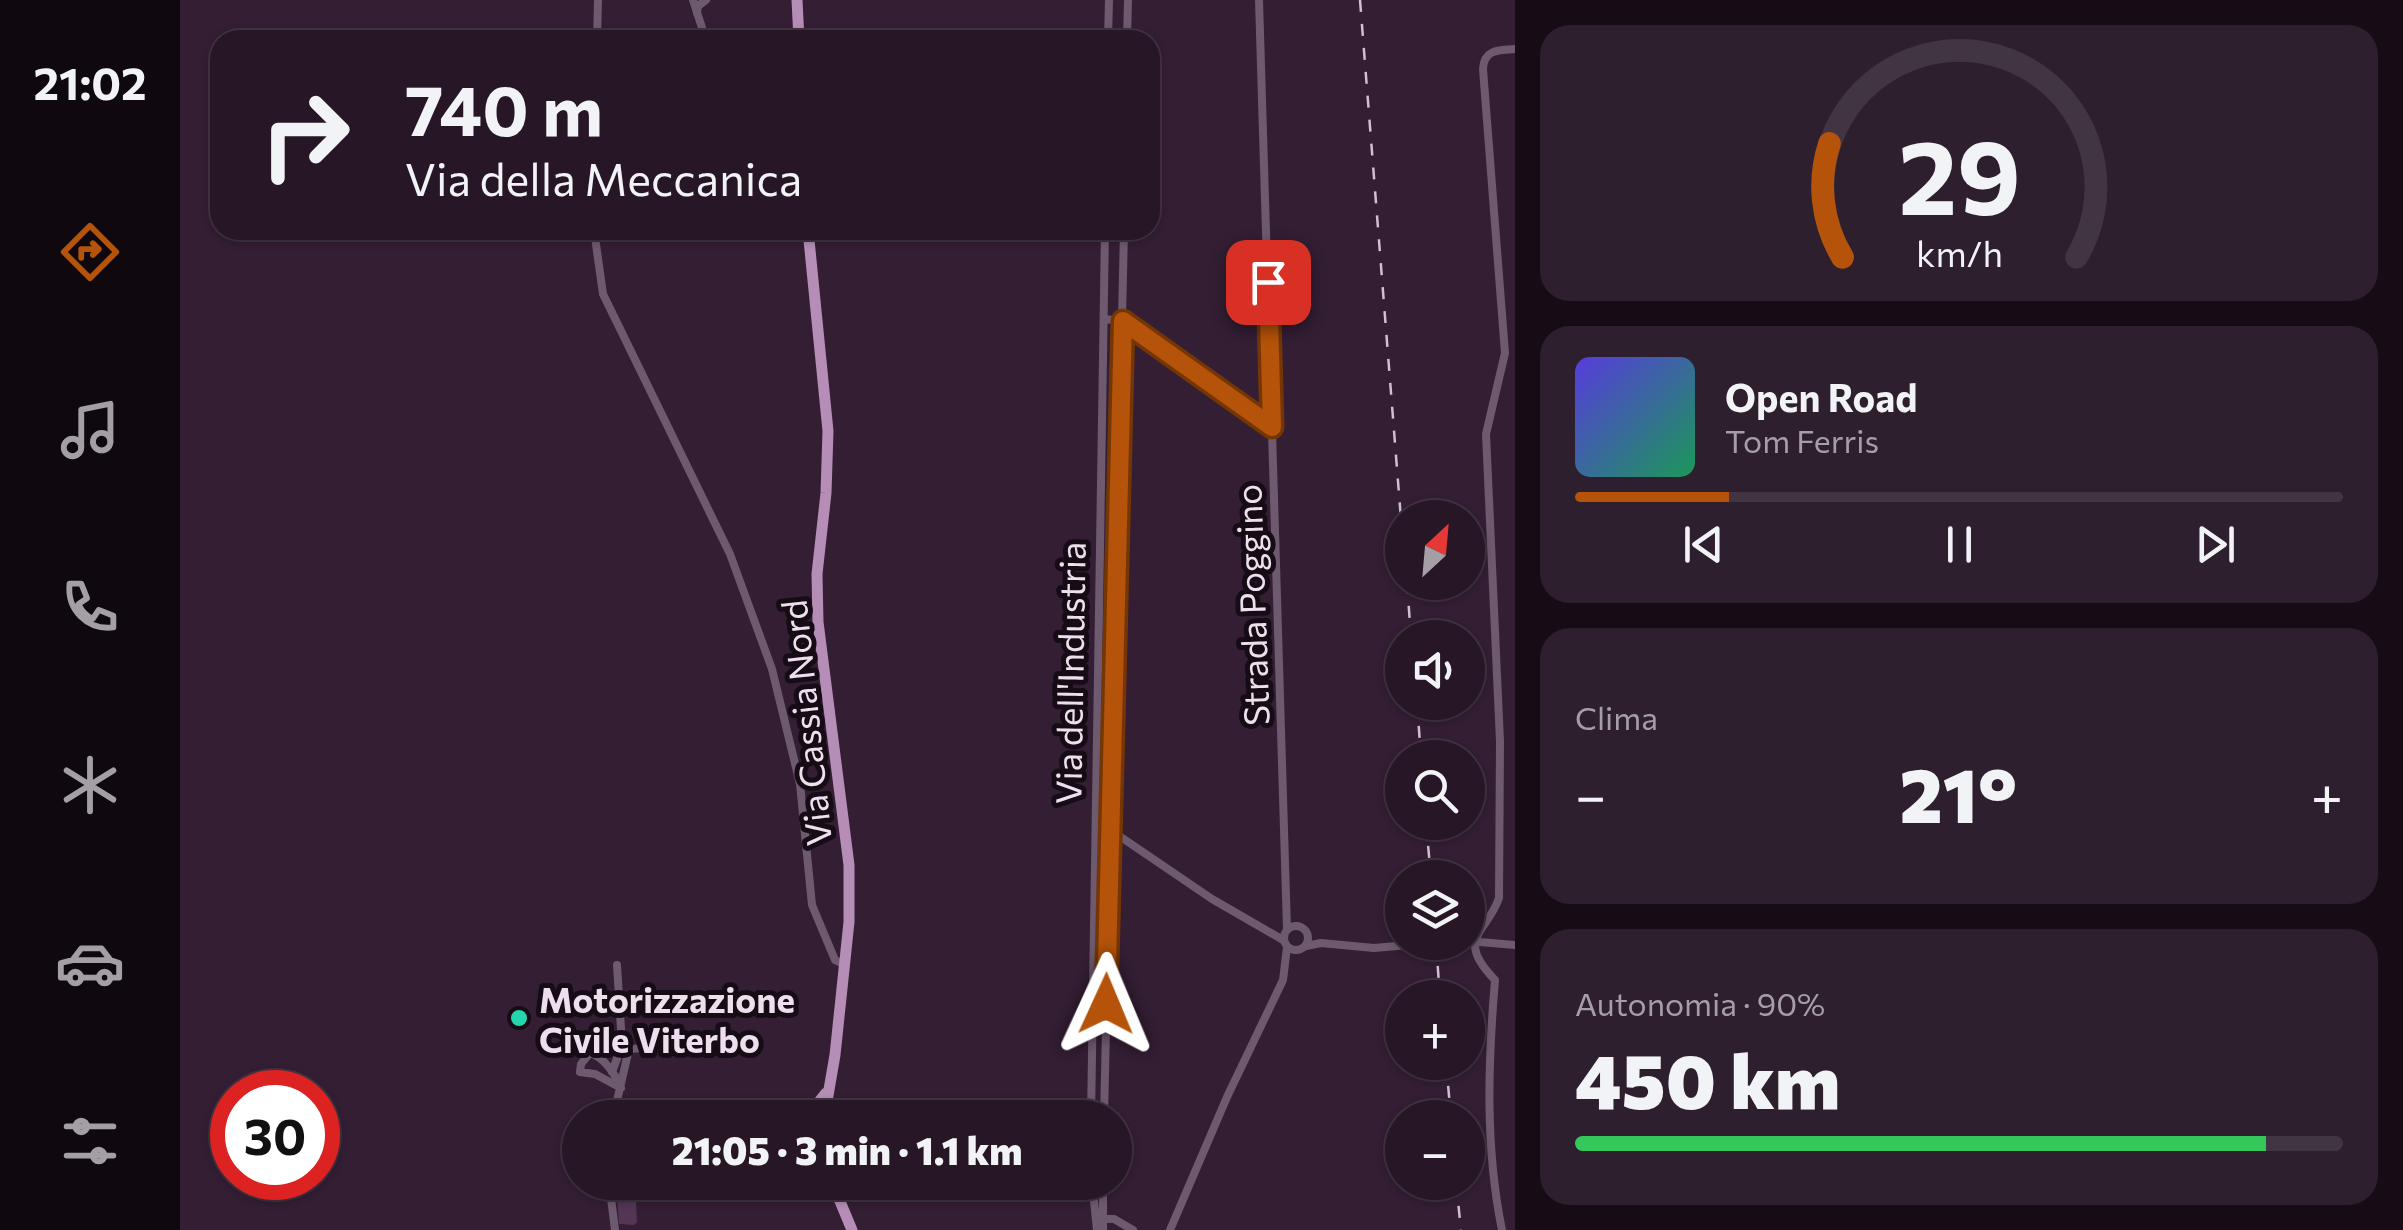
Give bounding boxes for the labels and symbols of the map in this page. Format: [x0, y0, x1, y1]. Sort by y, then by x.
pin [1226, 240, 1311, 325]
street label: Strada Poggino [1225, 483, 1277, 727]
north arrow [1385, 500, 1485, 600]
street label: Via dell'Industria [1045, 541, 1093, 805]
street label: Via Cassia Nord [771, 598, 839, 848]
position arrow [1054, 952, 1158, 1056]
place label: Motorizzazione Civile Viterbo [539, 977, 795, 1060]
marker: Motorizzazione Civile Viterbo [508, 1007, 530, 1029]
speed limit sign: 30 [210, 1070, 340, 1200]

